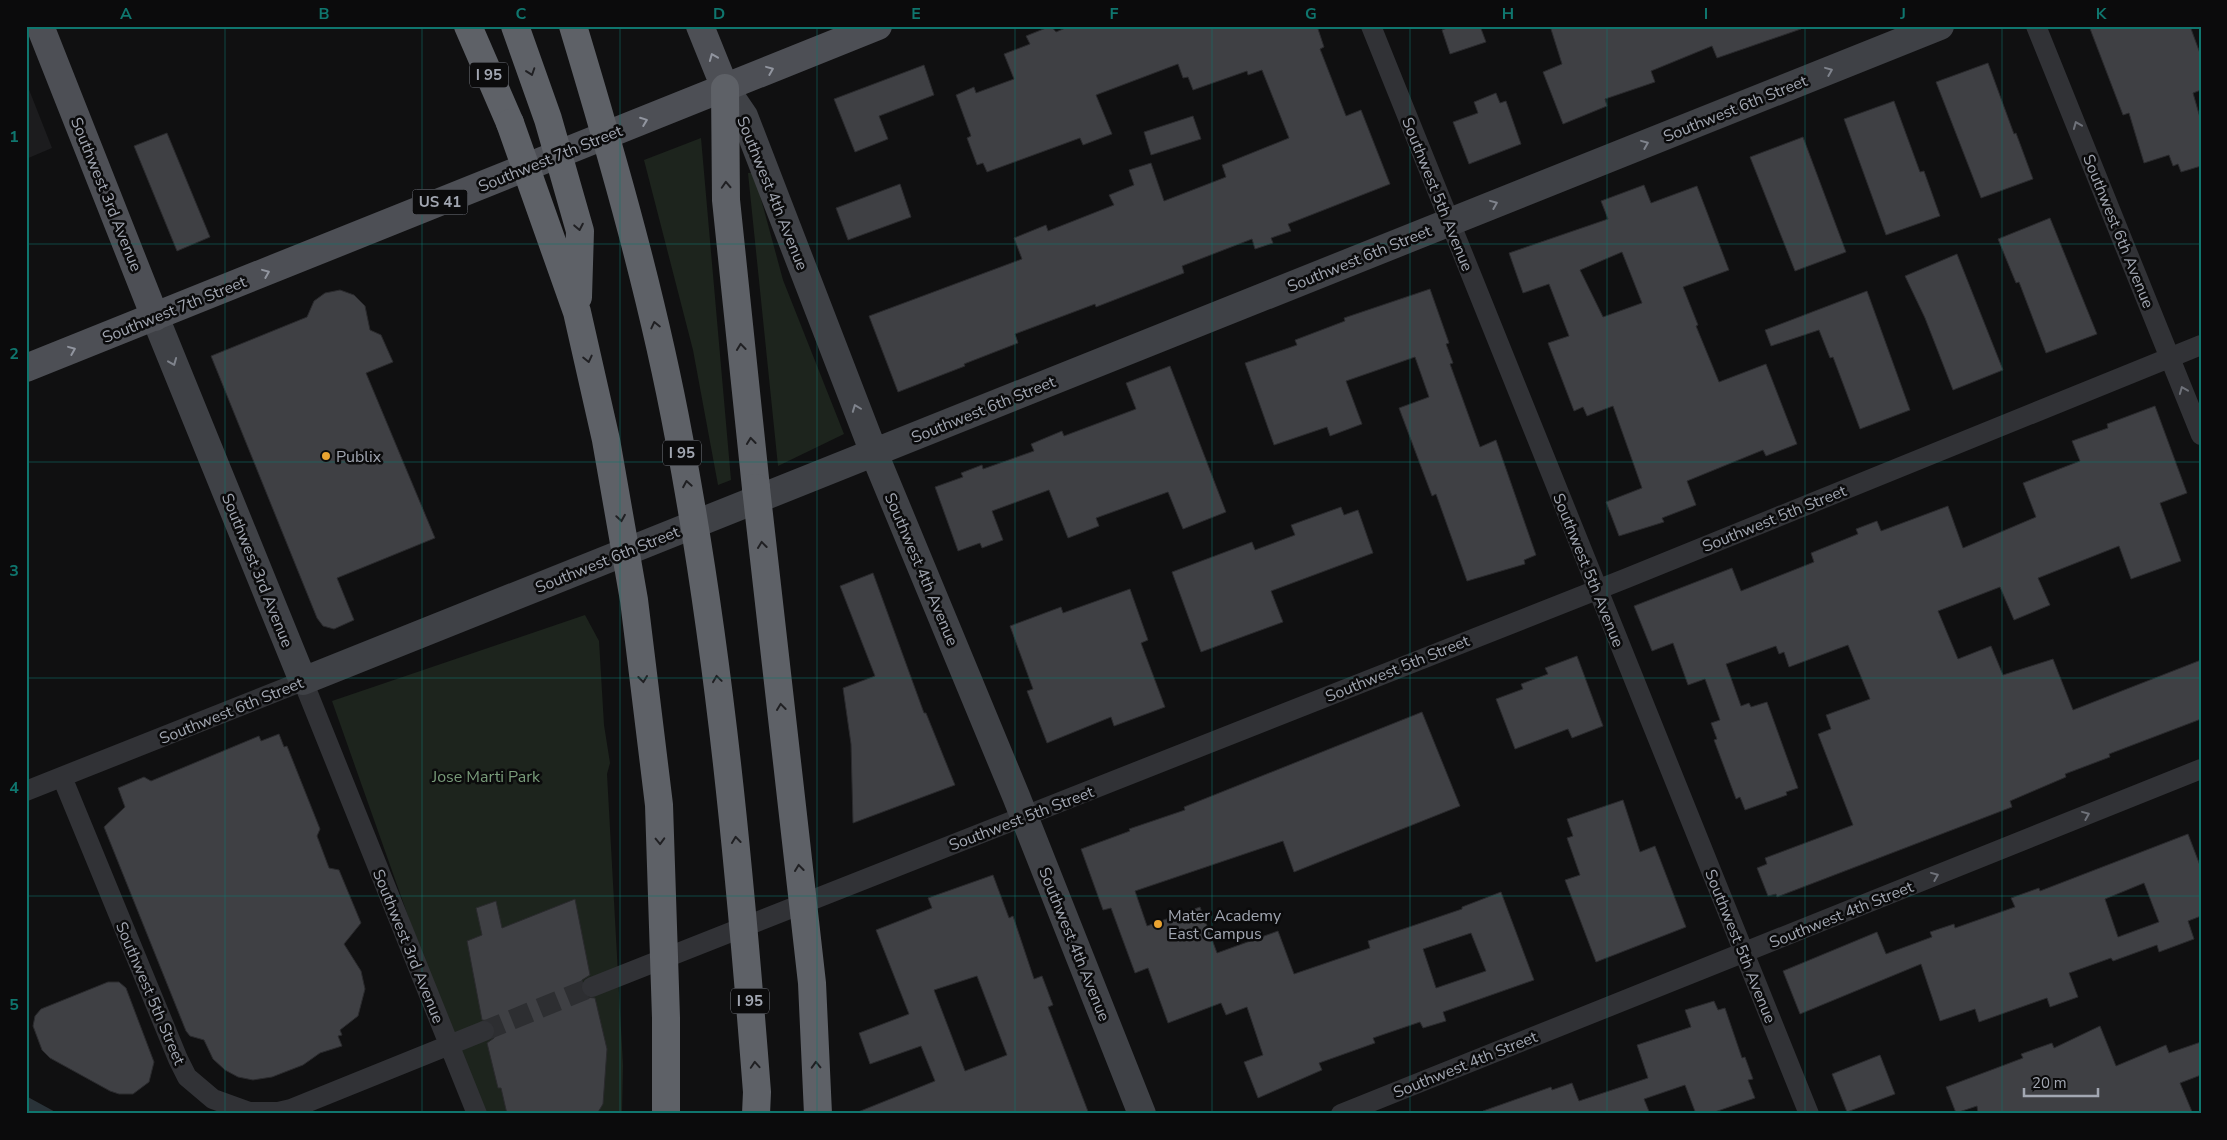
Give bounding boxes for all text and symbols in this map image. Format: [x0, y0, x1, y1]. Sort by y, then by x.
text: A [120, 3, 132, 25]
text: B [318, 3, 330, 25]
text: C [516, 3, 527, 25]
text: D [713, 3, 725, 25]
text: E [911, 3, 921, 25]
text: F [1110, 3, 1119, 25]
text: G [1305, 3, 1317, 25]
text: H [1502, 3, 1514, 25]
text: I [1704, 3, 1708, 25]
text: J [1899, 3, 1906, 25]
text: K [2096, 3, 2108, 25]
one-way arrow [708, 53, 719, 62]
road number: I 95 [470, 62, 508, 88]
one-way arrow [765, 66, 774, 76]
one-way arrow [525, 67, 535, 76]
one-way arrow [1824, 67, 1833, 77]
street label: Southwest 6th Street [1660, 70, 1811, 148]
street label: Southwest 4th Avenue [731, 113, 813, 274]
street label: Southwest 3rd Avenue [65, 114, 147, 275]
street label: Southwest 5th Avenue [1396, 114, 1478, 275]
one-way arrow [639, 117, 648, 127]
street label: Southwest 7th Street [475, 120, 626, 198]
one-way arrow [2072, 121, 2083, 130]
text: 1 [9, 126, 19, 148]
one-way arrow [1641, 140, 1649, 150]
street label: Southwest 6th Avenue [2077, 151, 2159, 312]
one-way arrow [720, 181, 731, 189]
road number: US 41 [412, 190, 468, 214]
one-way arrow [1489, 200, 1498, 210]
street label: Southwest 6th Street [1284, 220, 1435, 298]
one-way arrow [573, 223, 583, 232]
one-way arrow [261, 268, 269, 278]
street label: Southwest 7th Street [99, 271, 250, 349]
one-way arrow [650, 320, 661, 329]
one-way arrow [736, 342, 747, 350]
text: 2 [9, 343, 19, 365]
one-way arrow [67, 346, 75, 356]
one-way arrow [582, 355, 593, 364]
one-way arrow [167, 357, 178, 366]
street label: Southwest 6th Street [908, 371, 1059, 449]
one-way arrow [2178, 386, 2189, 395]
one-way arrow [852, 404, 862, 412]
one-way arrow [746, 437, 757, 445]
road number: I 95 [663, 440, 701, 466]
place label: Publix [336, 446, 382, 468]
marker: Publix [320, 450, 332, 462]
one-way arrow [682, 480, 693, 488]
street label: Southwest 5th Street [1699, 480, 1850, 558]
street label: Southwest 4th Avenue [879, 489, 963, 649]
street label: Southwest 3rd Avenue [216, 490, 298, 651]
street label: Southwest 5th Avenue [1547, 490, 1629, 651]
one-way arrow [615, 514, 625, 523]
street label: Southwest 6th Street [532, 521, 683, 599]
one-way arrow [757, 541, 768, 549]
text: 3 [9, 560, 19, 582]
street label: Southwest 5th Street [1322, 630, 1473, 708]
street label: Southwest 6th Street [156, 672, 307, 750]
one-way arrow [637, 675, 648, 683]
one-way arrow [712, 675, 723, 683]
one-way arrow [776, 703, 787, 711]
park label: Jose Marti Park [431, 766, 541, 788]
text: 4 [9, 777, 19, 799]
street label: Southwest 5th Street [946, 781, 1097, 857]
one-way arrow [2081, 811, 2090, 822]
one-way arrow [731, 836, 742, 844]
one-way arrow [655, 837, 665, 845]
one-way arrow [794, 864, 805, 872]
street label: Southwest 4th Avenue [1033, 864, 1115, 1025]
street label: Southwest 3rd Avenue [367, 866, 449, 1027]
street label: Southwest 5th Avenue [1699, 866, 1781, 1027]
one-way arrow [1930, 871, 1939, 882]
street label: Southwest 4th Street [1766, 876, 1917, 954]
place label: Mater Academy East Campus [1168, 905, 1282, 945]
street label: Southwest 5th Street [110, 918, 190, 1069]
marker: Mater Academy East Campus [1152, 918, 1164, 930]
road number: I 95 [731, 988, 769, 1014]
text: 5 [9, 994, 19, 1016]
street label: Southwest 4th Street [1390, 1026, 1541, 1104]
one-way arrow [749, 1061, 760, 1069]
one-way arrow [811, 1061, 821, 1068]
scale bar [2024, 1065, 2098, 1097]
text: 20 m [2032, 1073, 2067, 1093]

